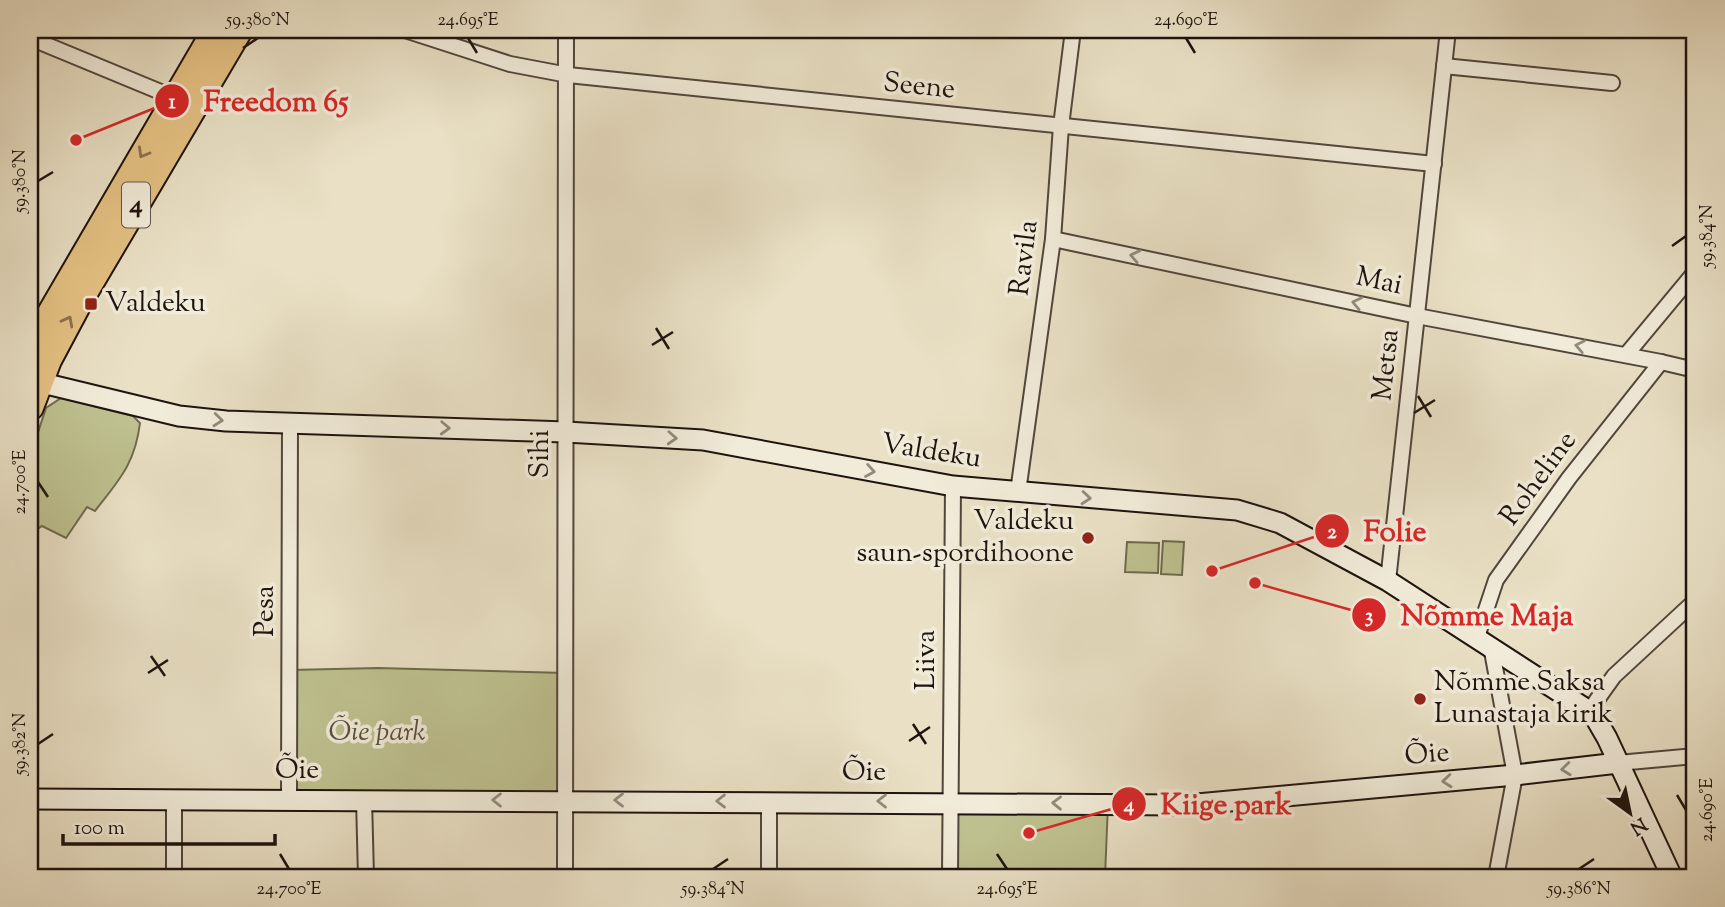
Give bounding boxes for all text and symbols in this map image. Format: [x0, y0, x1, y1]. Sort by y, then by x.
text: 59.380°N [225, 8, 290, 34]
text: 24.695°E [437, 8, 499, 34]
text: 24.690°E [1154, 8, 1218, 34]
street label: Seene [881, 63, 957, 111]
callout: Freedom 65 [154, 75, 362, 126]
text: Freedom 65 [204, 82, 349, 125]
text: 1 [168, 88, 176, 118]
one-way arrow [139, 145, 152, 158]
text: 59.380°N [8, 149, 34, 214]
road number: 4 [122, 182, 150, 228]
text: 59.384°N [1695, 204, 1721, 269]
street label: Ravila [1001, 218, 1049, 298]
one-way arrow [1129, 249, 1141, 264]
street label: Mai [1352, 258, 1406, 306]
place label: Valdeku [105, 284, 206, 324]
marker: Valdeku [83, 296, 99, 312]
one-way arrow [1351, 296, 1363, 311]
one-way arrow [60, 316, 73, 328]
street label: Metsa [1363, 327, 1411, 403]
one-way arrow [1575, 340, 1587, 355]
one-way arrow [212, 413, 224, 428]
one-way arrow [440, 420, 451, 435]
street label: Roheline [1491, 423, 1587, 535]
street label: Valdeku [878, 424, 984, 480]
street label: Sihi [521, 429, 561, 479]
one-way arrow [667, 431, 678, 446]
text: 24.700°E [8, 449, 34, 514]
one-way arrow [864, 463, 876, 478]
one-way arrow [1081, 490, 1092, 505]
place label: Valdeku saun-spordihoone [856, 502, 1074, 574]
callout: Folie [1314, 505, 1440, 556]
text: Folie [1363, 512, 1427, 555]
text: 2 [1327, 518, 1337, 548]
marker: Valdeku saun-spordihoone [1080, 530, 1096, 546]
street label: Pesa [246, 585, 286, 637]
callout: Nõmme Maja [1352, 589, 1587, 640]
text: Nõmme Maja [1401, 596, 1574, 639]
text: 3 [1365, 602, 1373, 632]
street label: Liiva [907, 630, 947, 690]
place label: Nõmme Saksa Lunastaja kirik [1434, 663, 1613, 735]
marker: Nõmme Saksa Lunastaja kirik [1412, 691, 1428, 707]
text: 59.382°N [8, 713, 34, 776]
park label: Õie park [329, 713, 426, 753]
street label: Õie [1403, 733, 1451, 777]
street label: Õie [275, 751, 319, 791]
street label: Õie [842, 753, 886, 793]
one-way arrow [1560, 761, 1571, 776]
one-way arrow [1441, 773, 1452, 788]
callout: Kiige park [1111, 778, 1305, 829]
north arrow [1596, 778, 1666, 848]
text: 24.690°E [1695, 778, 1721, 842]
text: Kiige park [1161, 785, 1292, 828]
text: 4 [1123, 791, 1135, 821]
one-way arrow [491, 792, 502, 808]
one-way arrow [614, 792, 624, 808]
one-way arrow [715, 793, 726, 809]
one-way arrow [877, 793, 887, 809]
one-way arrow [1051, 795, 1062, 811]
scale bar [63, 802, 275, 846]
text: N [1624, 810, 1652, 841]
text: 100 m [74, 814, 125, 844]
text: 24.700°E [257, 877, 322, 903]
text: 59.384°N [680, 877, 745, 903]
text: 24.695°E [976, 877, 1038, 903]
text: 59.386°N [1546, 877, 1611, 903]

